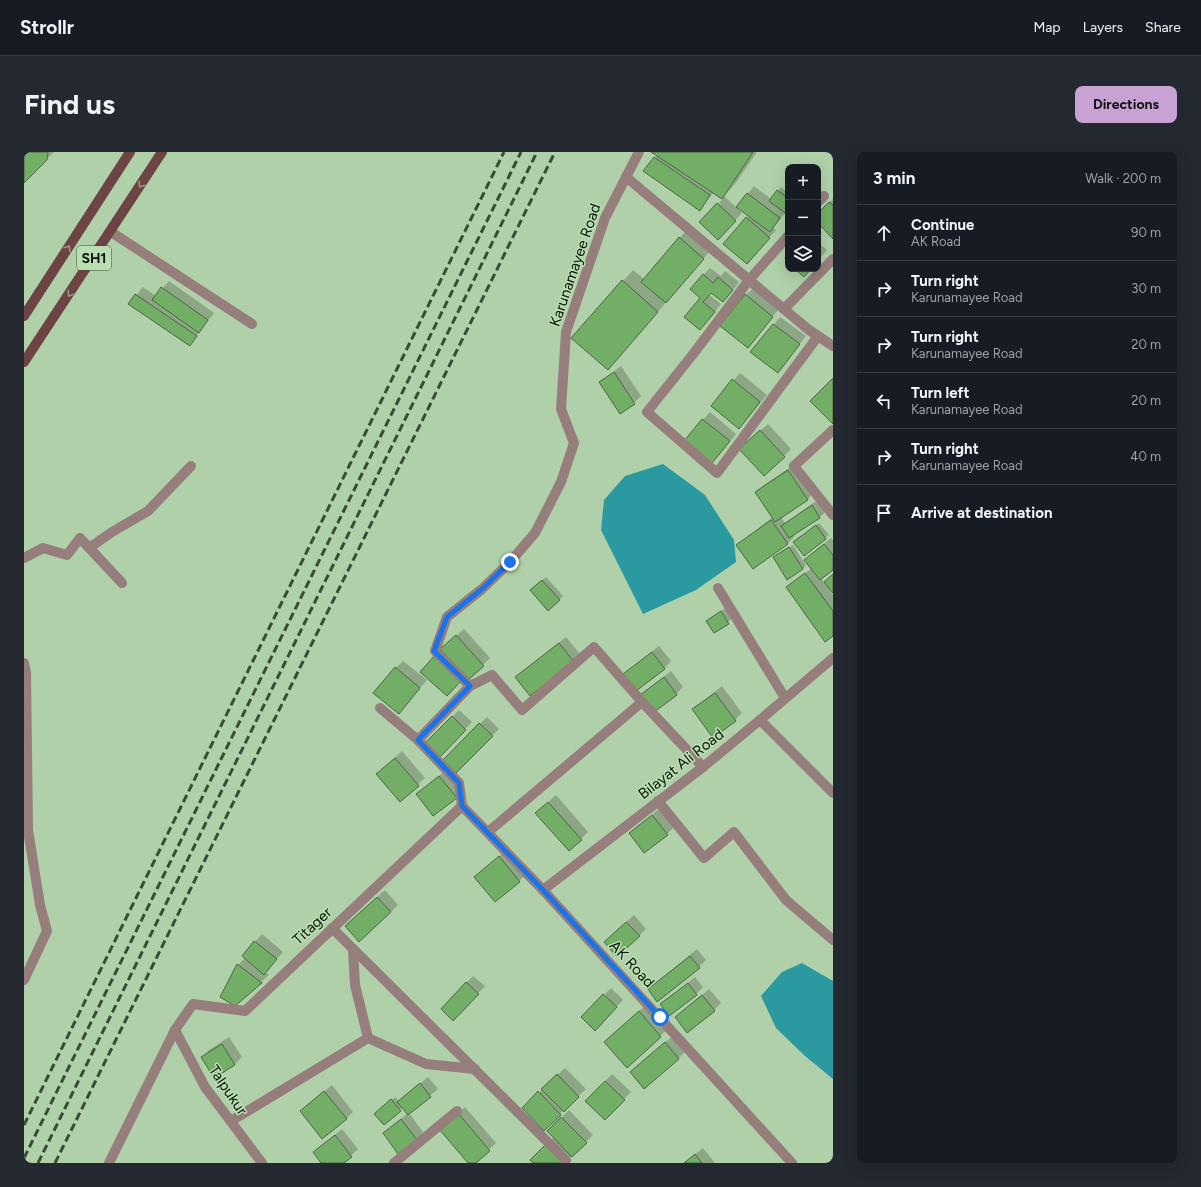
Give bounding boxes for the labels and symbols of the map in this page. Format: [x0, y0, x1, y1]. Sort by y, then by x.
one-way arrow [138, 181, 146, 188]
street label: Karunamayee Road [546, 201, 604, 329]
one-way arrow [63, 245, 71, 252]
road number: SH1 [77, 246, 111, 270]
one-way arrow [68, 289, 75, 296]
route end [501, 553, 519, 571]
street label: Bilayat Ali Road [635, 725, 727, 803]
street label: Titager [289, 903, 335, 949]
street label: AK Road [606, 937, 658, 991]
route start [651, 1008, 669, 1026]
street label: Talpukur [205, 1062, 251, 1118]

